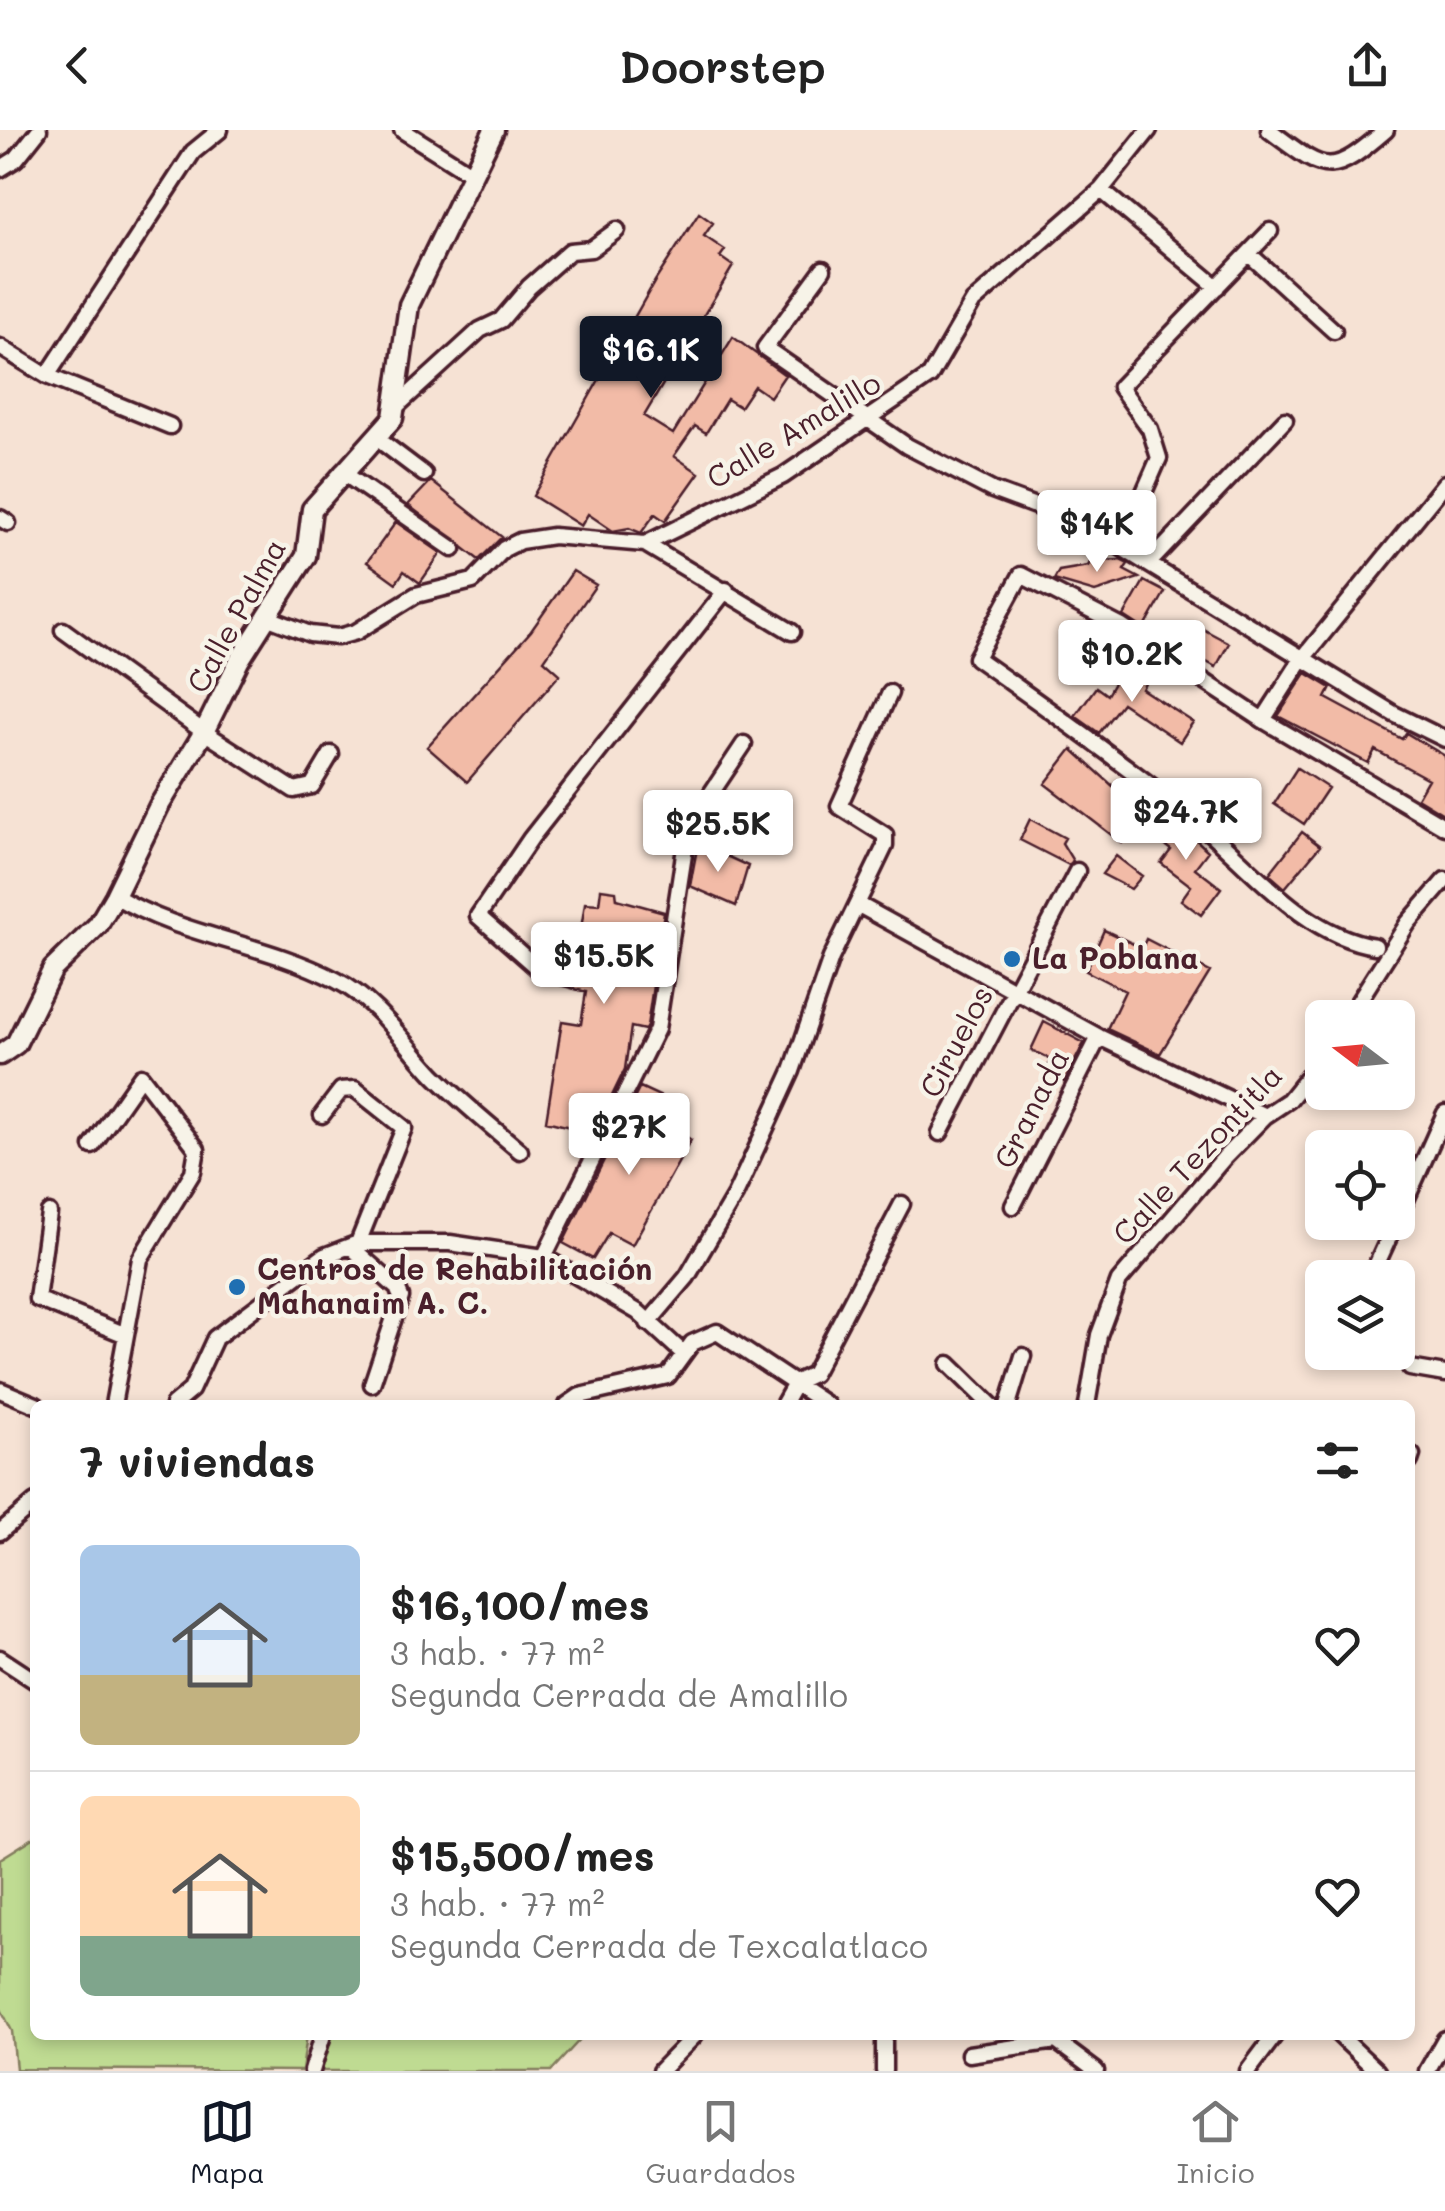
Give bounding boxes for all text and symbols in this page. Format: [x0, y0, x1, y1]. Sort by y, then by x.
text: Doorstep [619, 36, 826, 94]
icon: back [50, 38, 105, 93]
icon: share [1340, 38, 1395, 93]
pin: $16.1K [570, 316, 732, 401]
text: $16.1K [602, 327, 700, 369]
street label: Calle Amalillo [699, 362, 887, 497]
pin: $14K [1038, 490, 1156, 575]
text: $14K [1059, 501, 1135, 543]
street label: Calle Palma [176, 531, 294, 699]
pin: $10.2K [1051, 620, 1213, 705]
text: $10.2K [1080, 631, 1184, 673]
pin: $24.7K [1105, 778, 1267, 863]
text: $24.7K [1133, 789, 1239, 831]
pin: $25.5K [637, 790, 799, 875]
text: $25.5K [665, 801, 771, 843]
pin: $15.5K [523, 922, 685, 1007]
text: $15.5K [553, 933, 655, 975]
place label: La Poblana [1032, 937, 1199, 977]
marker: La Poblana [1001, 948, 1023, 970]
street label: Ciruelos [909, 978, 1001, 1104]
north arrow [1305, 1000, 1415, 1110]
map controls [1305, 1000, 1415, 1370]
street label: Granada [983, 1042, 1077, 1175]
street label: Calle Tezontitla [1103, 1055, 1290, 1252]
pin: $27K [570, 1093, 688, 1178]
text: $27K [591, 1104, 667, 1146]
button: locate [1305, 1130, 1415, 1240]
place label: Centros de Rehabilitación Mahanaim A. C. [257, 1248, 652, 1322]
button: layers [1305, 1260, 1415, 1370]
marker: Centros de Rehabilitación Mahanaim A. C. [226, 1276, 248, 1298]
text: 7 viviendas [80, 1433, 315, 1488]
icon: filters [1310, 1433, 1365, 1488]
text: $16,100/mes [390, 1576, 650, 1631]
icon: home [160, 1585, 280, 1705]
icon: heart [1310, 1618, 1365, 1673]
text: 3 hab. · 77 m² [390, 1631, 605, 1673]
text: Segunda Cerrada de Amalillo [390, 1673, 848, 1715]
text: $15,500/mes [390, 1827, 655, 1882]
icon: home [160, 1836, 280, 1956]
icon: heart [1310, 1869, 1365, 1924]
text: 3 hab. · 77 m² [390, 1882, 605, 1924]
text: Segunda Cerrada de Texcalatlaco [390, 1924, 928, 1966]
tab: Mapa [190, 2094, 265, 2190]
tab: Guardados [645, 2094, 796, 2190]
tab: Inicio [1177, 2094, 1255, 2190]

